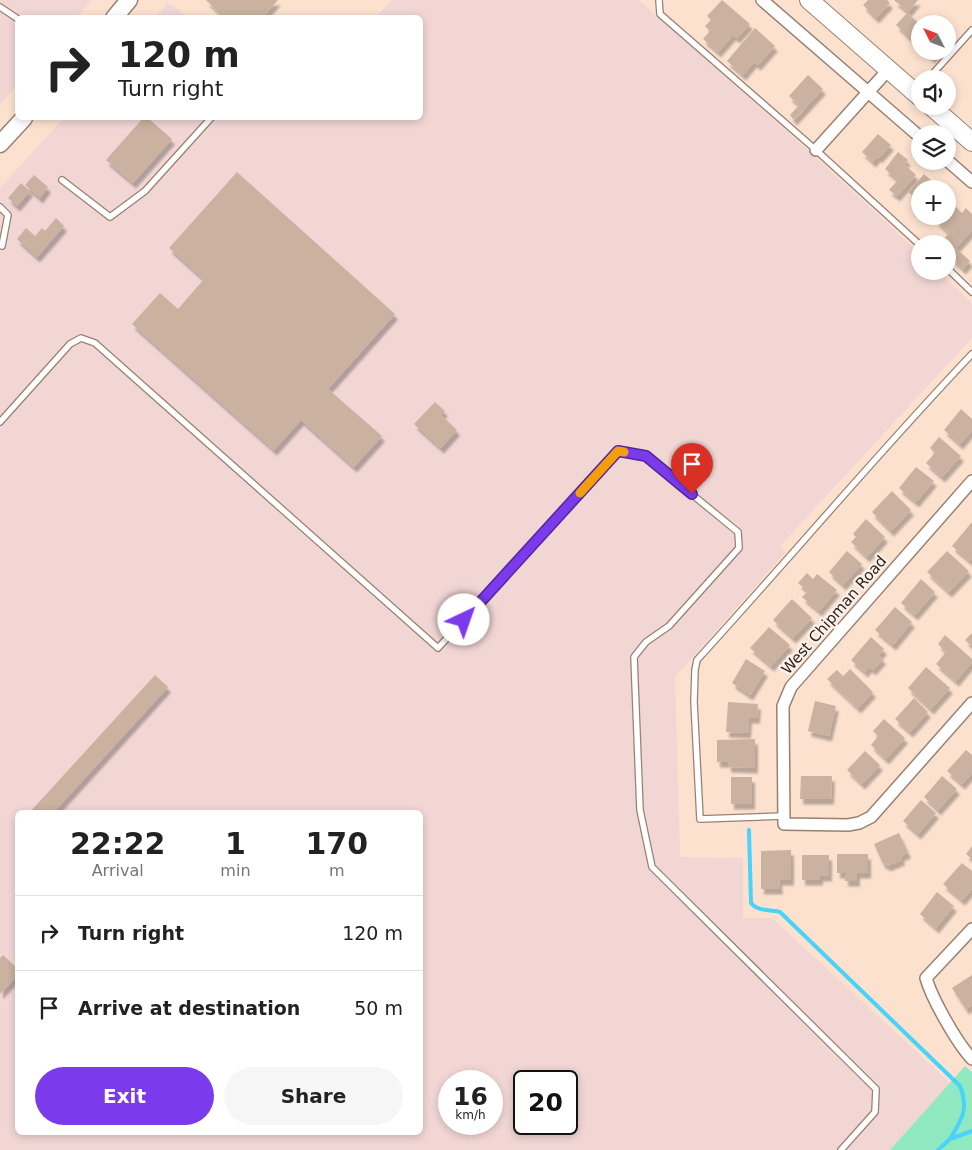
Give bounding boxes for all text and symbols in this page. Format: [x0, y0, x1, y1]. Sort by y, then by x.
north arrow [911, 15, 956, 60]
map controls [911, 15, 956, 280]
icon: right [35, 35, 100, 100]
text: 120 m [118, 35, 240, 75]
button: sound [911, 70, 956, 115]
text: Turn right [118, 76, 223, 101]
button: layers [911, 125, 956, 170]
button: + [911, 180, 956, 225]
button: − [911, 235, 956, 280]
pin [671, 443, 713, 494]
icon: arrive [678, 450, 706, 478]
street label: West Chipman Road [778, 552, 890, 678]
position arrow [437, 593, 489, 645]
text: 22:22 [70, 826, 165, 861]
text: 1 [225, 826, 246, 861]
text: 170 [305, 826, 368, 861]
text: Arrival [92, 861, 144, 880]
text: min [220, 861, 251, 880]
text: m [329, 861, 345, 880]
icon: right [35, 919, 63, 947]
text: Turn right [78, 922, 184, 944]
text: 120 m [342, 922, 403, 944]
icon: arrive [35, 994, 63, 1022]
text: Arrive at destination [78, 997, 300, 1019]
text: 50 m [354, 997, 403, 1019]
button: Exit [35, 1067, 214, 1125]
button: Share [224, 1067, 403, 1125]
speed limit sign: 20 [513, 1070, 578, 1135]
text: 16 [453, 1082, 488, 1111]
text: km/h [455, 1108, 486, 1122]

